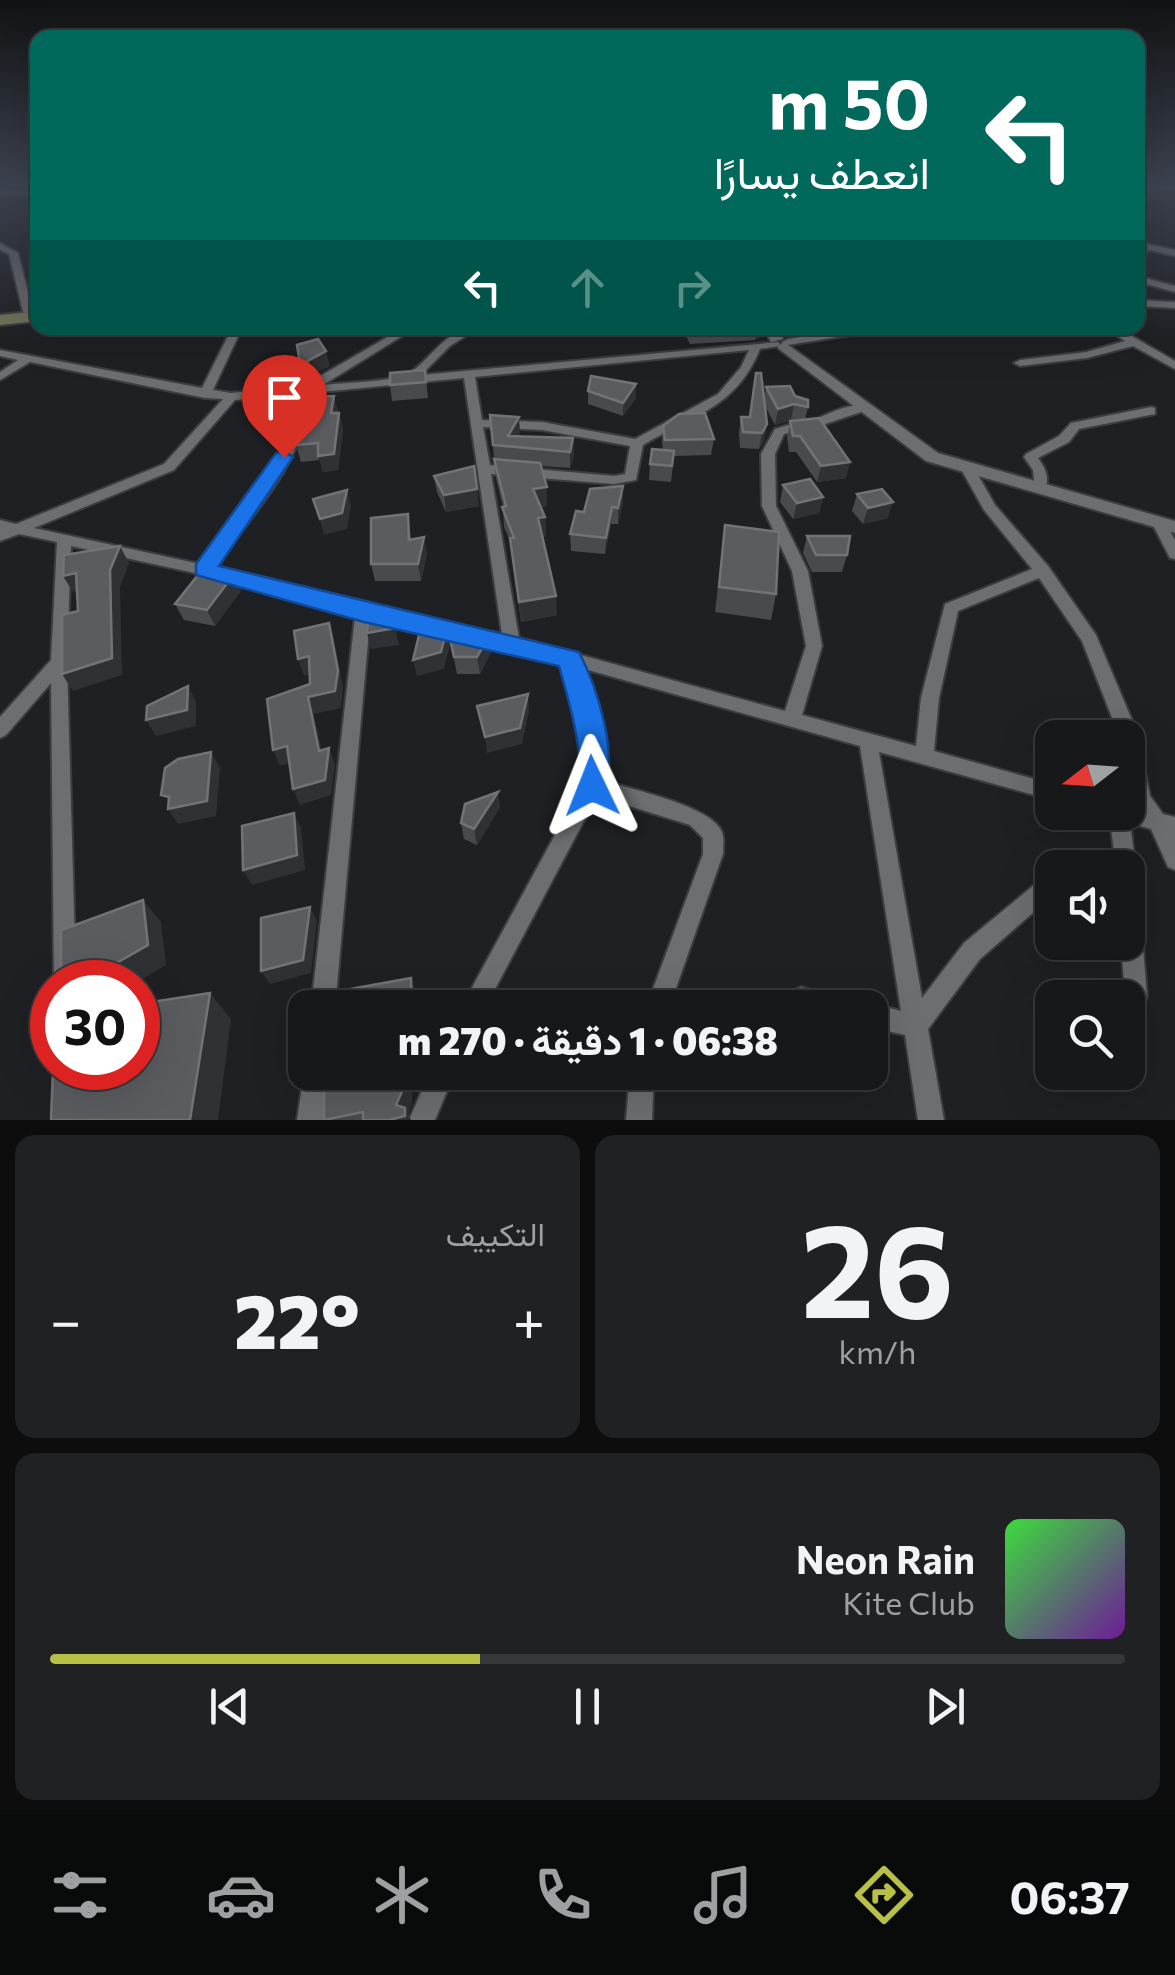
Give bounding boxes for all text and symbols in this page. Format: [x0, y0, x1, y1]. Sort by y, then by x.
text: 50 m [768, 58, 930, 143]
icon: left [965, 70, 1095, 200]
text: انعطف يسارًا [714, 143, 930, 198]
icon: left [455, 260, 510, 315]
icon: ahead [560, 260, 615, 315]
icon: right [665, 260, 720, 315]
pin [242, 355, 327, 458]
icon: arrive [257, 370, 312, 425]
north arrow [1035, 720, 1145, 830]
map controls [1035, 720, 1145, 1090]
position arrow [540, 734, 644, 838]
button: sound [1035, 850, 1145, 960]
speed limit sign: 30 [30, 960, 160, 1090]
button: search [1035, 980, 1145, 1090]
text: 06:38 · 1 دقيقة · 270 m [398, 1016, 778, 1063]
text: 26 [801, 1186, 954, 1345]
text: التكييف [446, 1213, 545, 1253]
text: 22° [234, 1273, 360, 1364]
text: − [50, 1285, 81, 1352]
text: + [513, 1285, 545, 1352]
text: km/h [839, 1331, 916, 1371]
text: Neon Rain [796, 1535, 975, 1582]
text: Kite Club [843, 1582, 975, 1622]
icon: previous [202, 1679, 257, 1734]
icon: pause [560, 1679, 615, 1734]
icon: next [918, 1679, 973, 1734]
icon: filters [45, 1860, 115, 1930]
icon: car [206, 1860, 276, 1930]
icon: climate [367, 1860, 437, 1930]
icon: phone [528, 1860, 598, 1930]
icon: music [688, 1860, 758, 1930]
icon: directions [849, 1860, 919, 1930]
text: 06:37 [1010, 1868, 1130, 1923]

